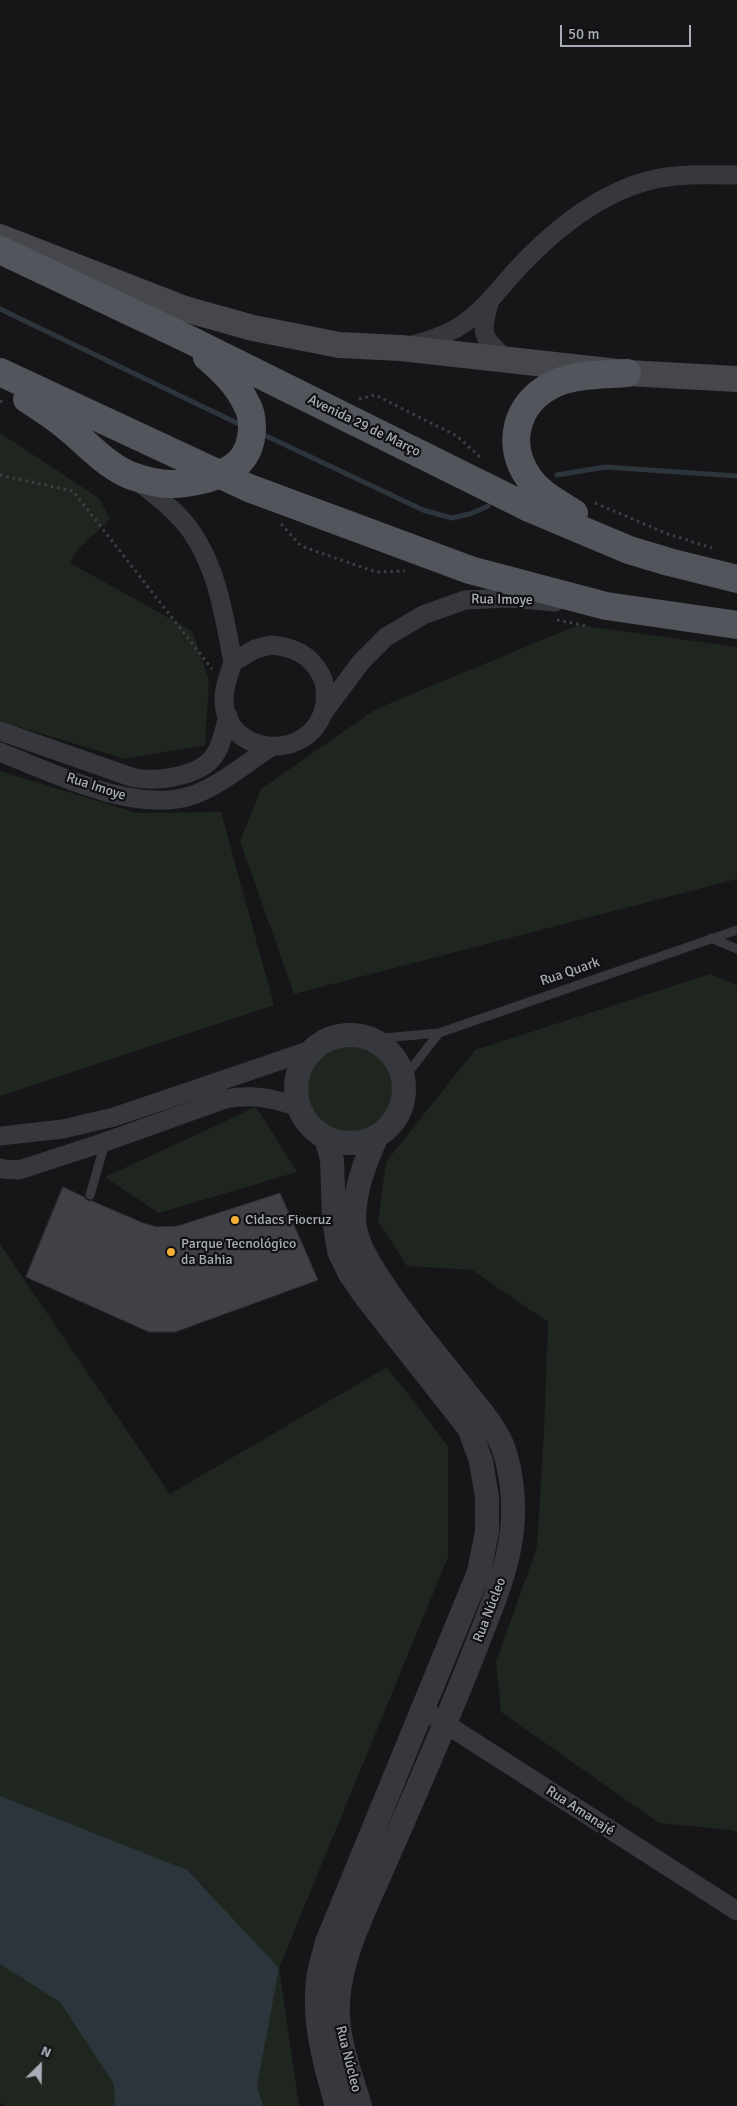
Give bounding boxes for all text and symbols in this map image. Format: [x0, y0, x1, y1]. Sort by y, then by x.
scale bar [562, 15, 693, 47]
text: 50 m [568, 25, 599, 43]
street label: Avenida 29 de Março [305, 391, 423, 461]
street label: Rua Imoye [471, 591, 533, 609]
street label: Rua Imoye [64, 769, 128, 805]
street label: Rua Quark [538, 954, 602, 990]
place label: Cidacs Fiocruz [245, 1212, 332, 1228]
marker: Cidacs Fiocruz [229, 1214, 241, 1226]
place label: Parque Tecnológico da Bahia [181, 1236, 296, 1268]
marker: Parque Tecnológico da Bahia [165, 1246, 177, 1258]
street label: Rua Núcleo [470, 1575, 510, 1645]
street label: Rua Amanajé [543, 1783, 617, 1839]
street label: Rua Núcleo [332, 2024, 364, 2094]
north arrow [15, 2041, 65, 2091]
text: N [38, 2042, 54, 2061]

